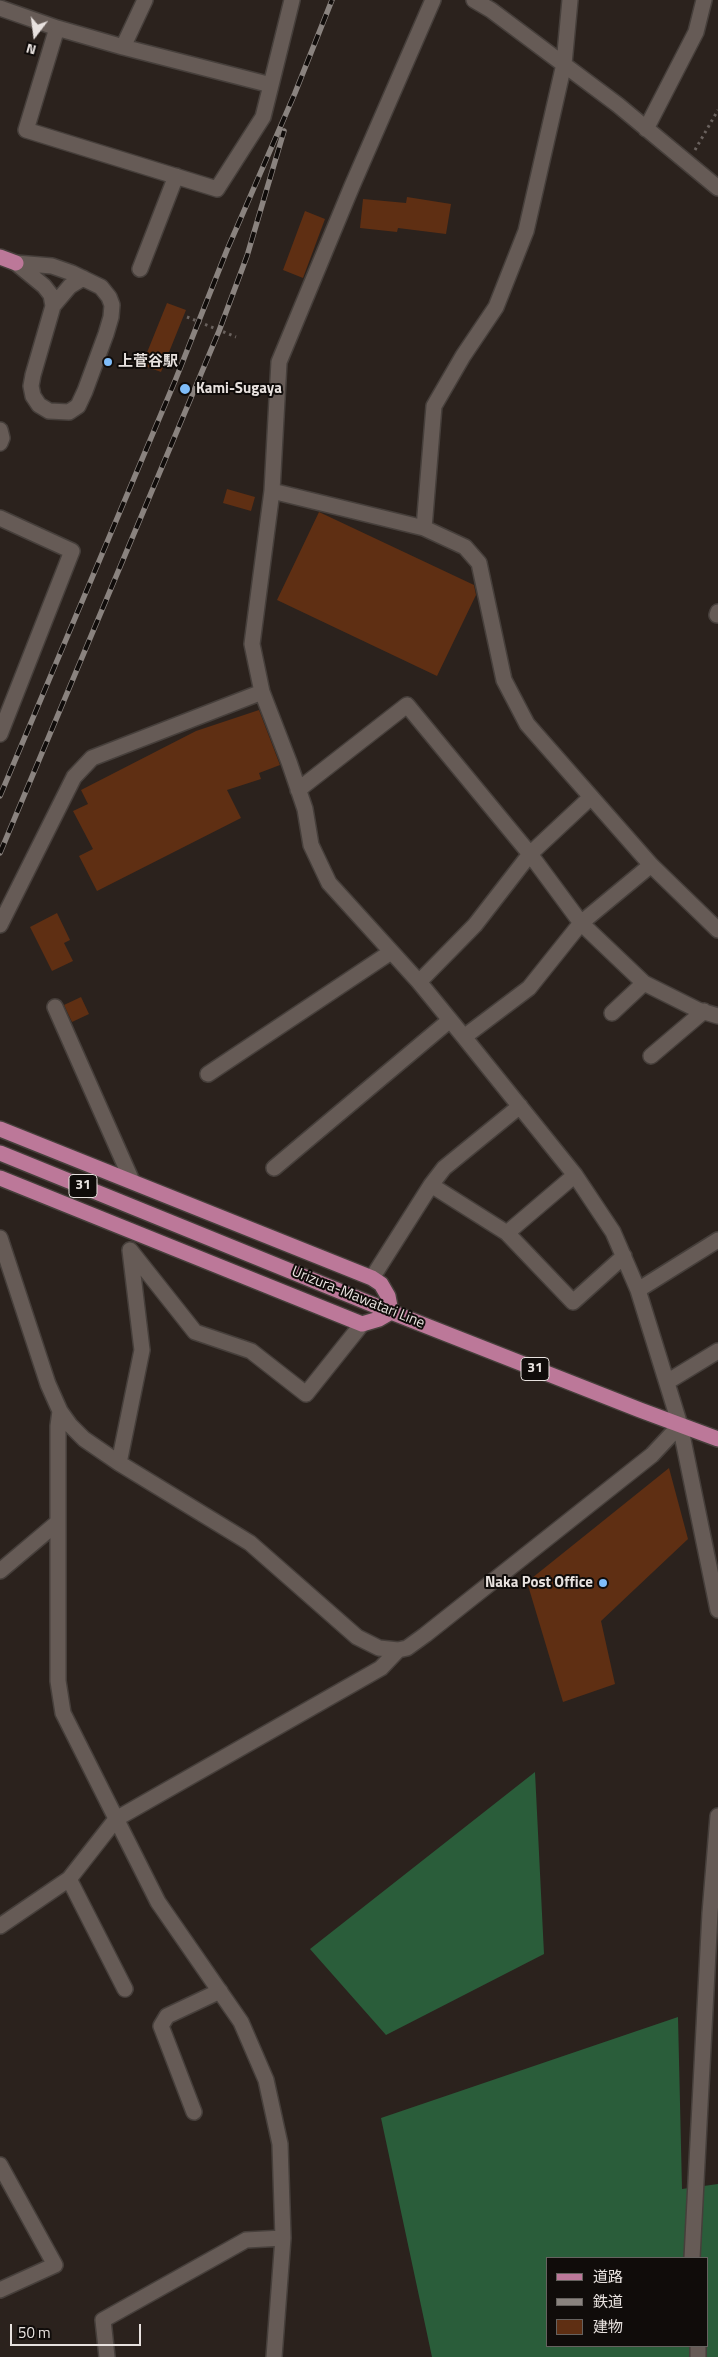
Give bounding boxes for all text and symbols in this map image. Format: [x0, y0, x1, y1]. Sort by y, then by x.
north arrow [10, 10, 60, 60]
text: N [24, 39, 38, 61]
place label: 上菅谷駅 [118, 353, 178, 371]
marker: 上菅谷駅 [102, 356, 114, 368]
place label: Kami-Sugaya [196, 380, 282, 398]
marker: Kami-Sugaya [178, 382, 192, 396]
road number: 31 [69, 1174, 97, 1198]
street label: Urizura-Mawatari Line [289, 1263, 427, 1333]
road number: 31 [521, 1358, 549, 1380]
place label: Naka Post Office [485, 1574, 593, 1592]
marker: Naka Post Office [597, 1577, 609, 1589]
legend [546, 2257, 708, 2347]
text: 道路 [593, 2265, 623, 2288]
text: 鉄道 [593, 2290, 623, 2313]
scale bar [12, 2314, 144, 2346]
text: 建物 [593, 2315, 623, 2338]
text: 50 m [18, 2321, 51, 2344]

